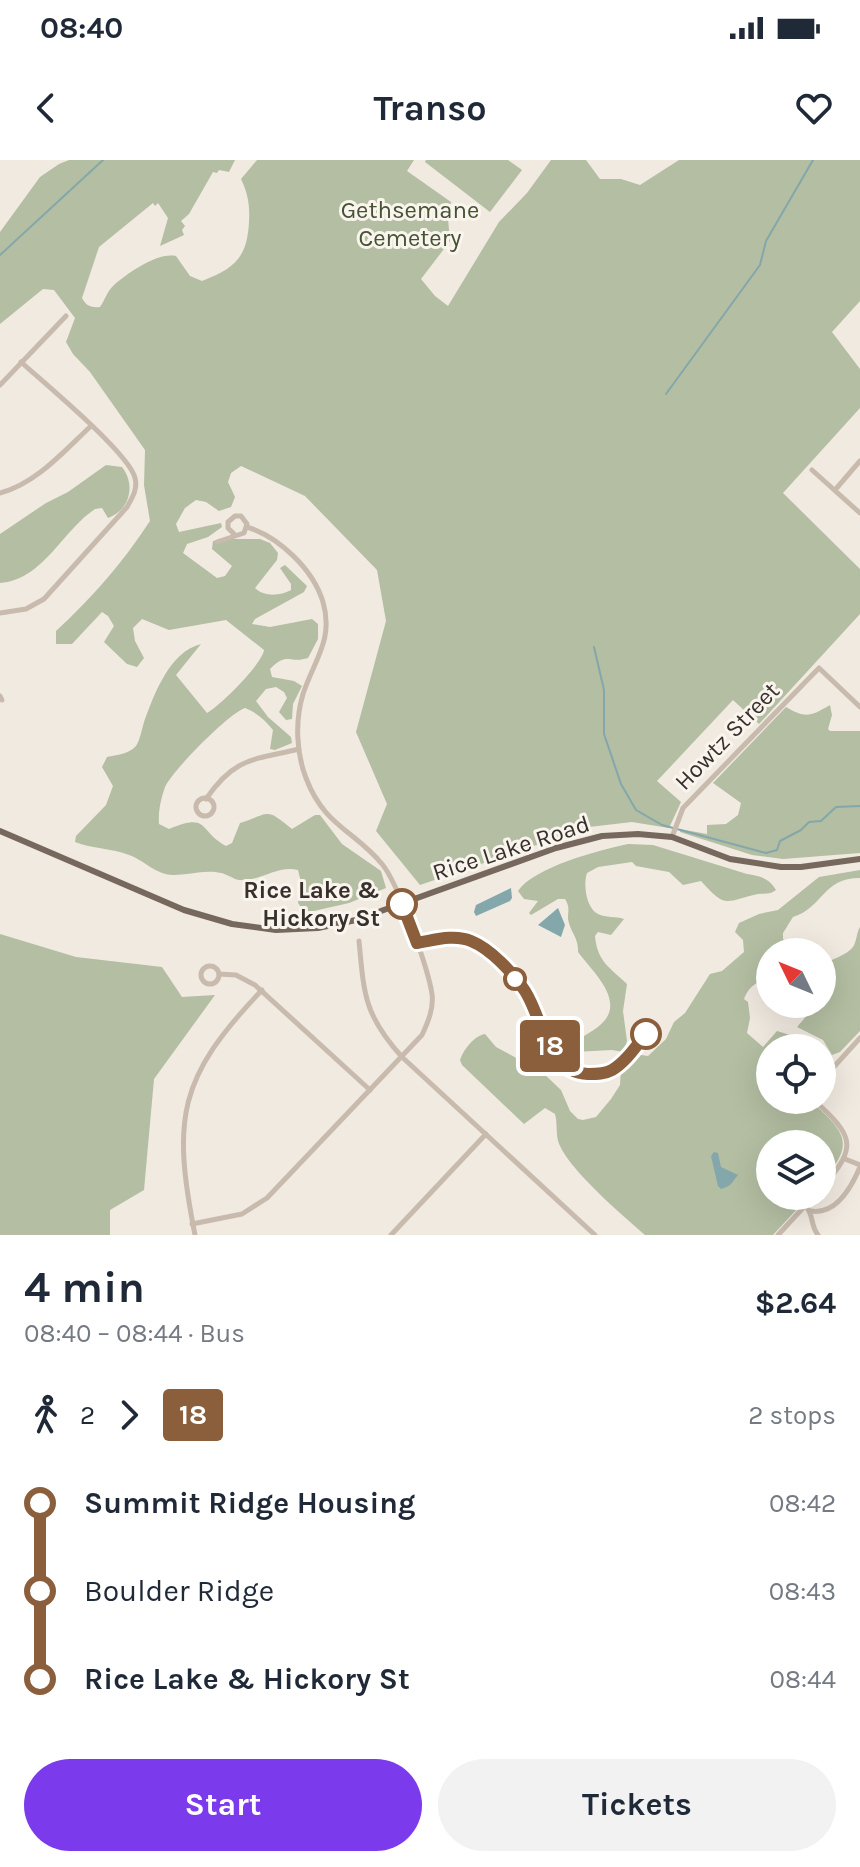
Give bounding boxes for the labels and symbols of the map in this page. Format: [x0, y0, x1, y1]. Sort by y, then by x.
park label: Gethsemane Cemetery [341, 196, 479, 252]
street label: Howtz Street [669, 676, 785, 796]
street label: Rice Lake Road [429, 809, 593, 887]
place label: Rice Lake & Hickory St [243, 876, 380, 932]
marker: Rice Lake & Hickory St [387, 889, 417, 919]
north arrow [756, 938, 836, 1018]
unlabelled marker [504, 968, 526, 990]
unlabelled marker [631, 1019, 661, 1049]
line badge: 18 [514, 1020, 586, 1072]

